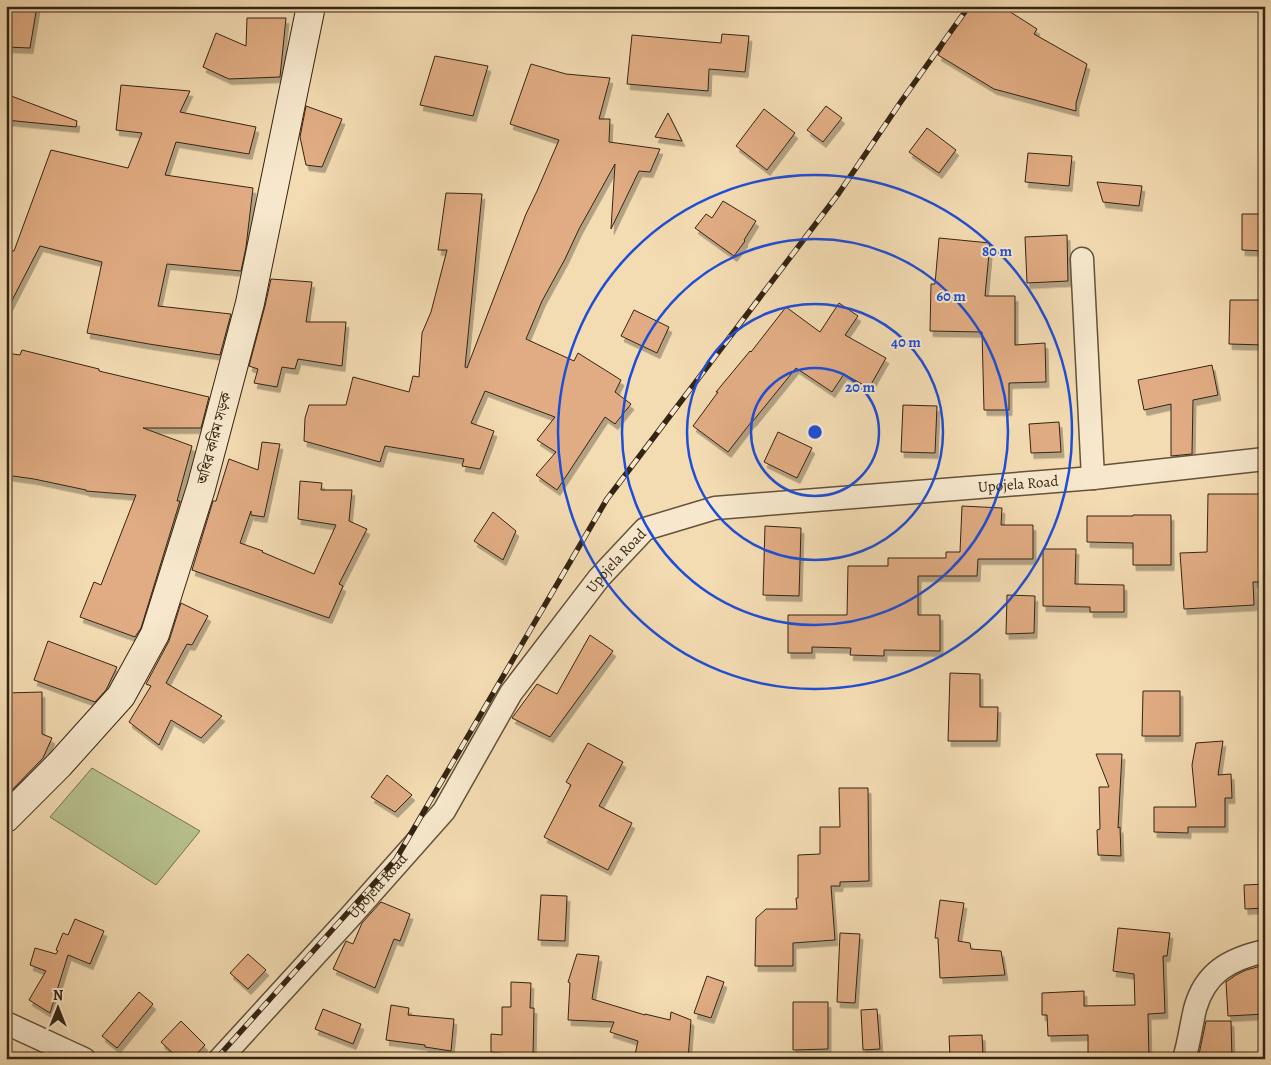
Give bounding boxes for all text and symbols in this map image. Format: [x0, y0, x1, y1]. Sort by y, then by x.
text: 80 m [982, 241, 1012, 261]
text: 60 m [936, 286, 966, 306]
text: 40 m [891, 332, 921, 352]
text: 20 m [845, 377, 875, 397]
street label: অধির করিম সড়ক [192, 389, 236, 487]
centre of rings [806, 423, 824, 441]
street label: Upojela Road [977, 471, 1060, 497]
street label: Upojela Road [581, 523, 651, 597]
street label: Upojela Road [343, 848, 412, 923]
north arrow [32, 982, 82, 1032]
text: N [53, 986, 63, 1005]

